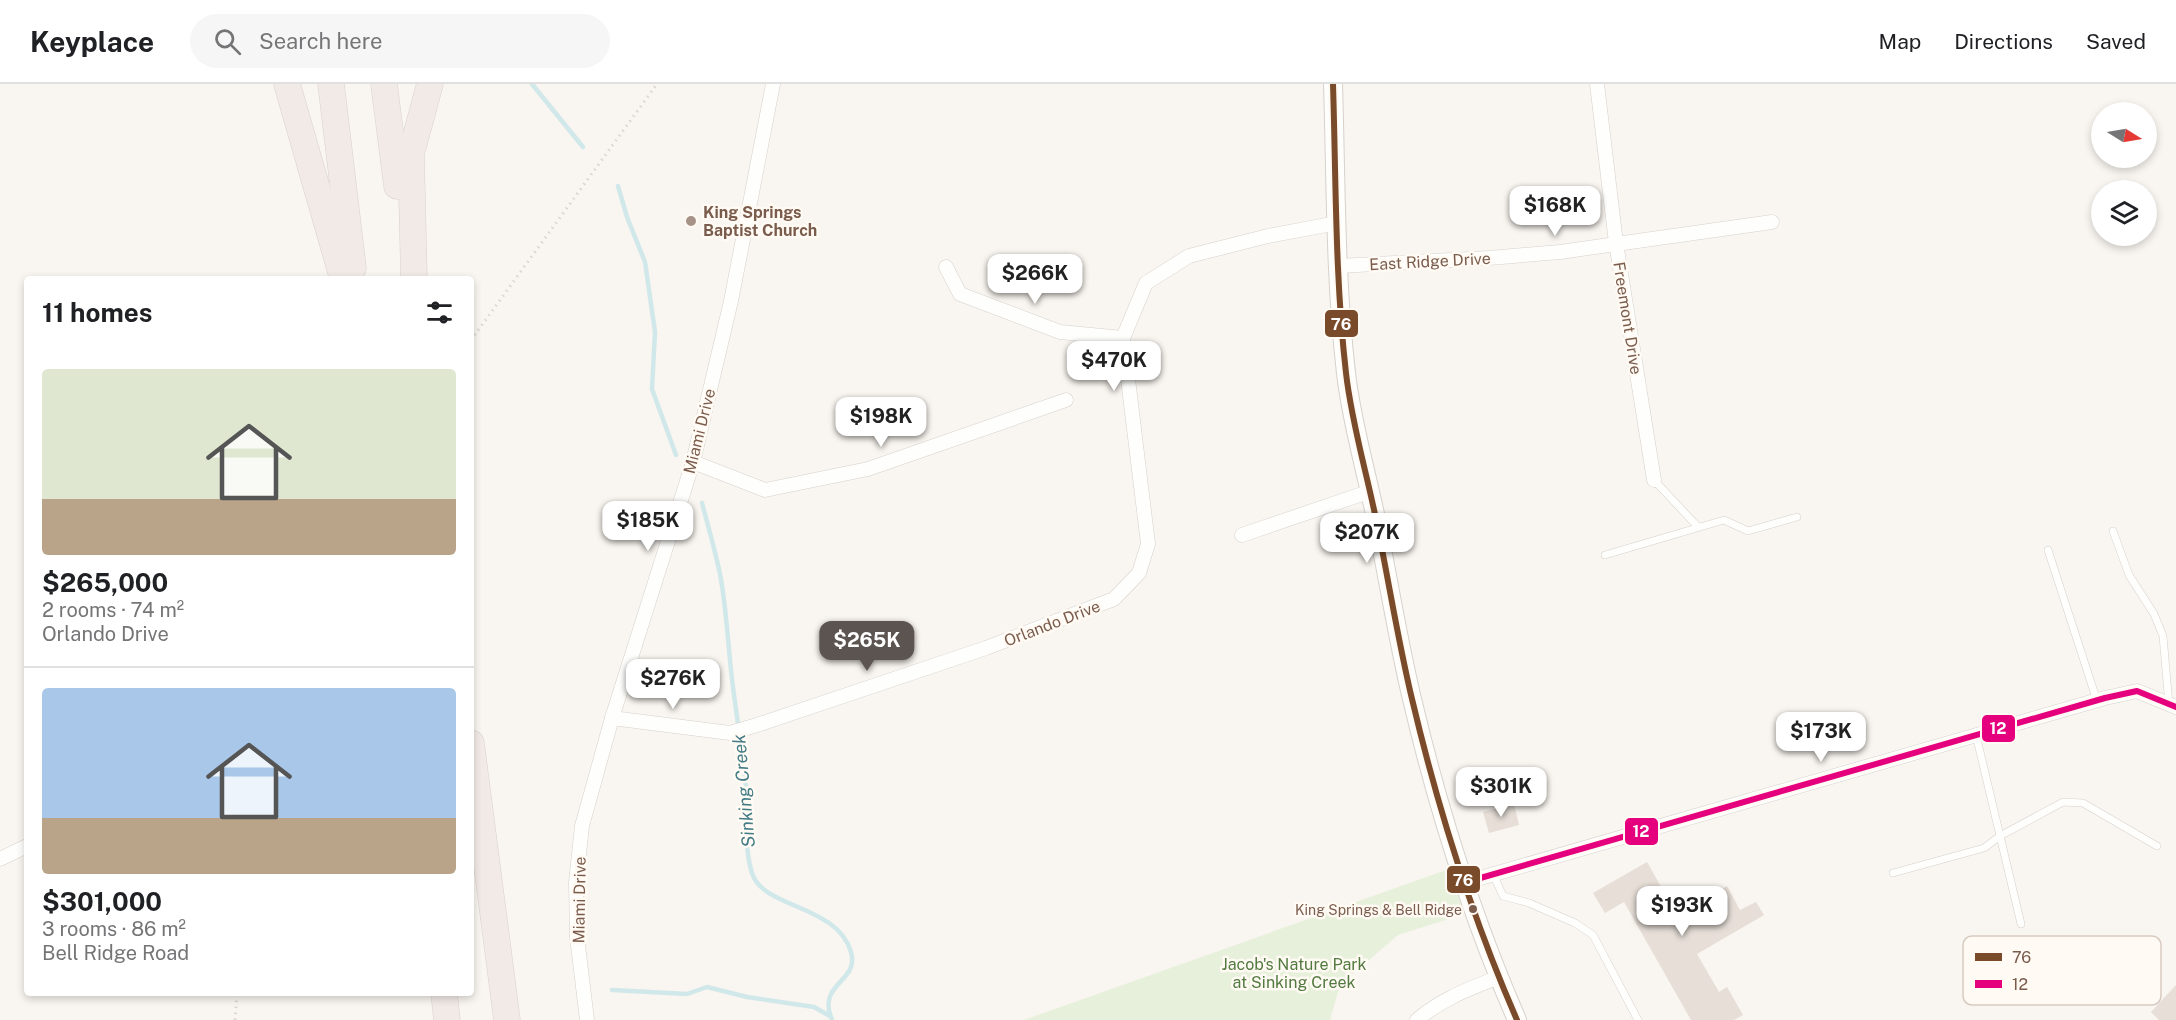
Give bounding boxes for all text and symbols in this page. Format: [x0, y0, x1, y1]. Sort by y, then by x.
search box [190, 14, 610, 68]
text: Keyplace [30, 25, 154, 58]
icon: search [211, 25, 244, 58]
text: Search here [259, 28, 383, 54]
text: Map [1879, 29, 1921, 54]
text: Directions [1954, 29, 2053, 54]
text: Saved [2086, 29, 2146, 54]
north arrow [2091, 102, 2157, 168]
map controls [2091, 102, 2157, 246]
button: layers [2091, 180, 2157, 246]
pin: $168K [1513, 186, 1597, 237]
text: $168K [1523, 193, 1587, 217]
place label: King Springs Baptist Church [703, 203, 817, 240]
marker: King Springs Baptist Church [684, 214, 698, 228]
street label: East Ridge Drive [1369, 249, 1491, 274]
pin: $266K [993, 254, 1077, 305]
street label: Freemont Drive [1609, 260, 1646, 376]
text: $266K [1001, 261, 1069, 285]
icon: filters [423, 296, 456, 329]
text: 11 homes [42, 297, 152, 328]
line badge: 76 [1324, 309, 1359, 338]
text: 76 [1331, 315, 1351, 334]
pin: $470K [1072, 341, 1156, 392]
text: $470K [1081, 348, 1147, 372]
street label: Miami Drive [680, 387, 719, 476]
pin: $198K [839, 397, 923, 448]
text: $198K [849, 404, 913, 428]
icon: home [195, 408, 303, 516]
pin: $185K [606, 501, 690, 552]
text: $185K [616, 508, 680, 532]
pin: $207K [1325, 513, 1409, 564]
text: $207K [1334, 520, 1400, 544]
text: $265,000 [42, 567, 168, 598]
street label: Orlando Drive [1001, 596, 1103, 651]
text: 2 rooms · 74 m² [42, 598, 184, 622]
pin: $265K [825, 621, 909, 672]
text: Orlando Drive [42, 622, 169, 646]
text: $265K [833, 628, 901, 652]
pin: $276K [631, 659, 715, 710]
text: $276K [640, 666, 706, 690]
pin: $173K [1779, 712, 1863, 763]
line badge: 12 [1981, 714, 2016, 743]
text: $173K [1790, 719, 1852, 743]
text: 12 [1989, 719, 2007, 738]
icon: home [195, 727, 303, 835]
water label: Sinking Creek [728, 733, 759, 849]
pin: $301K [1459, 767, 1543, 818]
text: $301K [1470, 774, 1532, 798]
line badge: 12 [1624, 817, 1659, 846]
text: 12 [1632, 822, 1650, 841]
street label: Miami Drive [569, 856, 590, 944]
line badge: 76 [1446, 865, 1481, 894]
text: 76 [1453, 871, 1473, 890]
text: $301,000 [42, 886, 162, 917]
pin: $193K [1640, 886, 1724, 937]
text: $193K [1651, 893, 1713, 917]
place label: King Springs & Bell Ridge [1295, 902, 1462, 918]
marker: King Springs & Bell Ridge [1467, 903, 1479, 915]
text: 3 rooms · 86 m² [42, 917, 186, 941]
legend [1963, 936, 2161, 1005]
text: Bell Ridge Road [42, 941, 189, 965]
text: 76 [2012, 948, 2031, 967]
park label: Jacob's Nature Park at Sinking Creek [1221, 955, 1367, 992]
text: 12 [2012, 975, 2028, 994]

